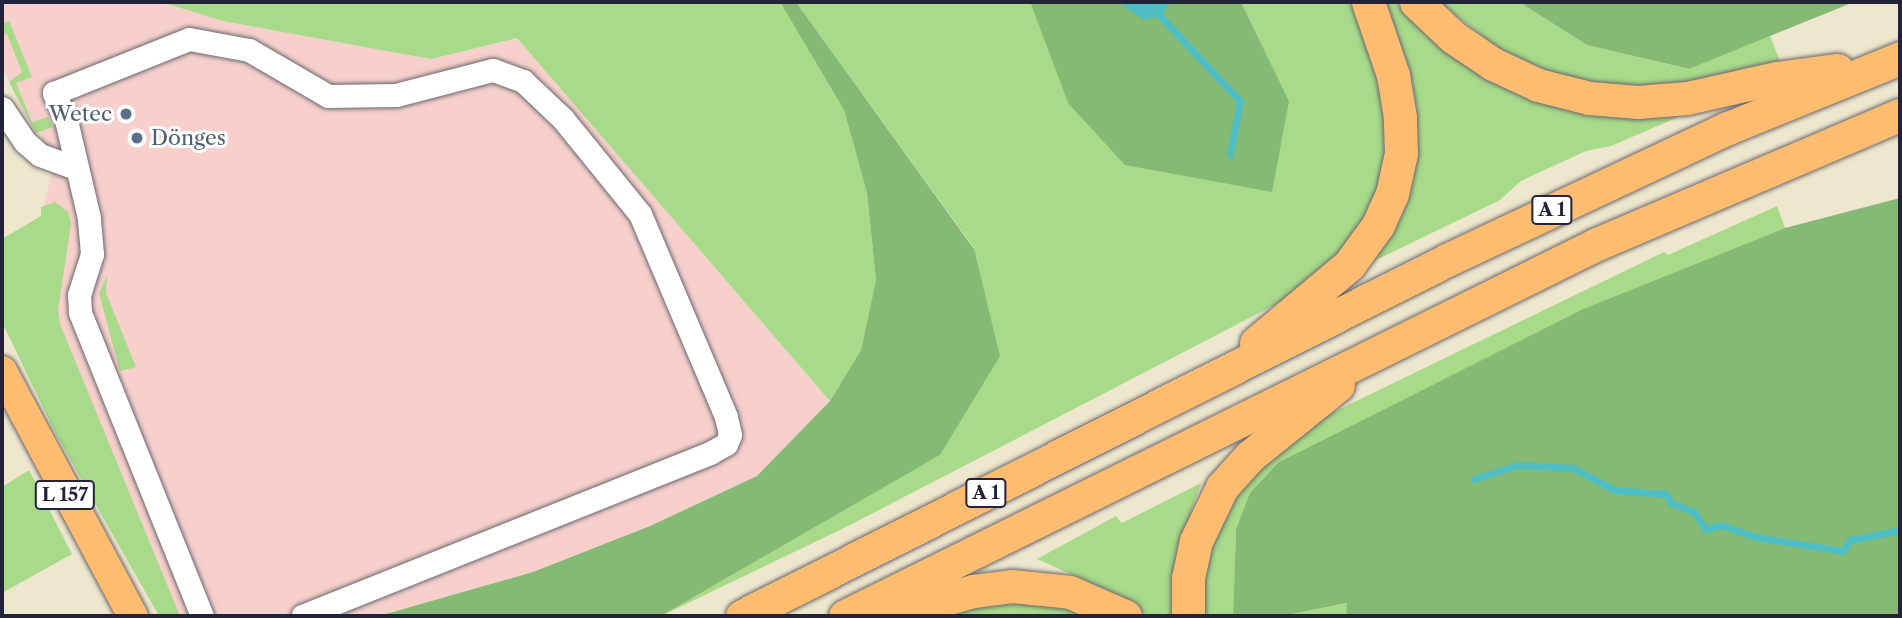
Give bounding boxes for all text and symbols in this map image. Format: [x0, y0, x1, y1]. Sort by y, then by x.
place label: Wetec [49, 101, 112, 127]
marker: Wetec [118, 106, 134, 122]
place label: Dönges [151, 125, 226, 151]
marker: Dönges [129, 130, 145, 146]
road number: A 1 [1531, 194, 1573, 226]
road number: A 1 [965, 478, 1007, 508]
road number: L 157 [34, 480, 96, 510]

